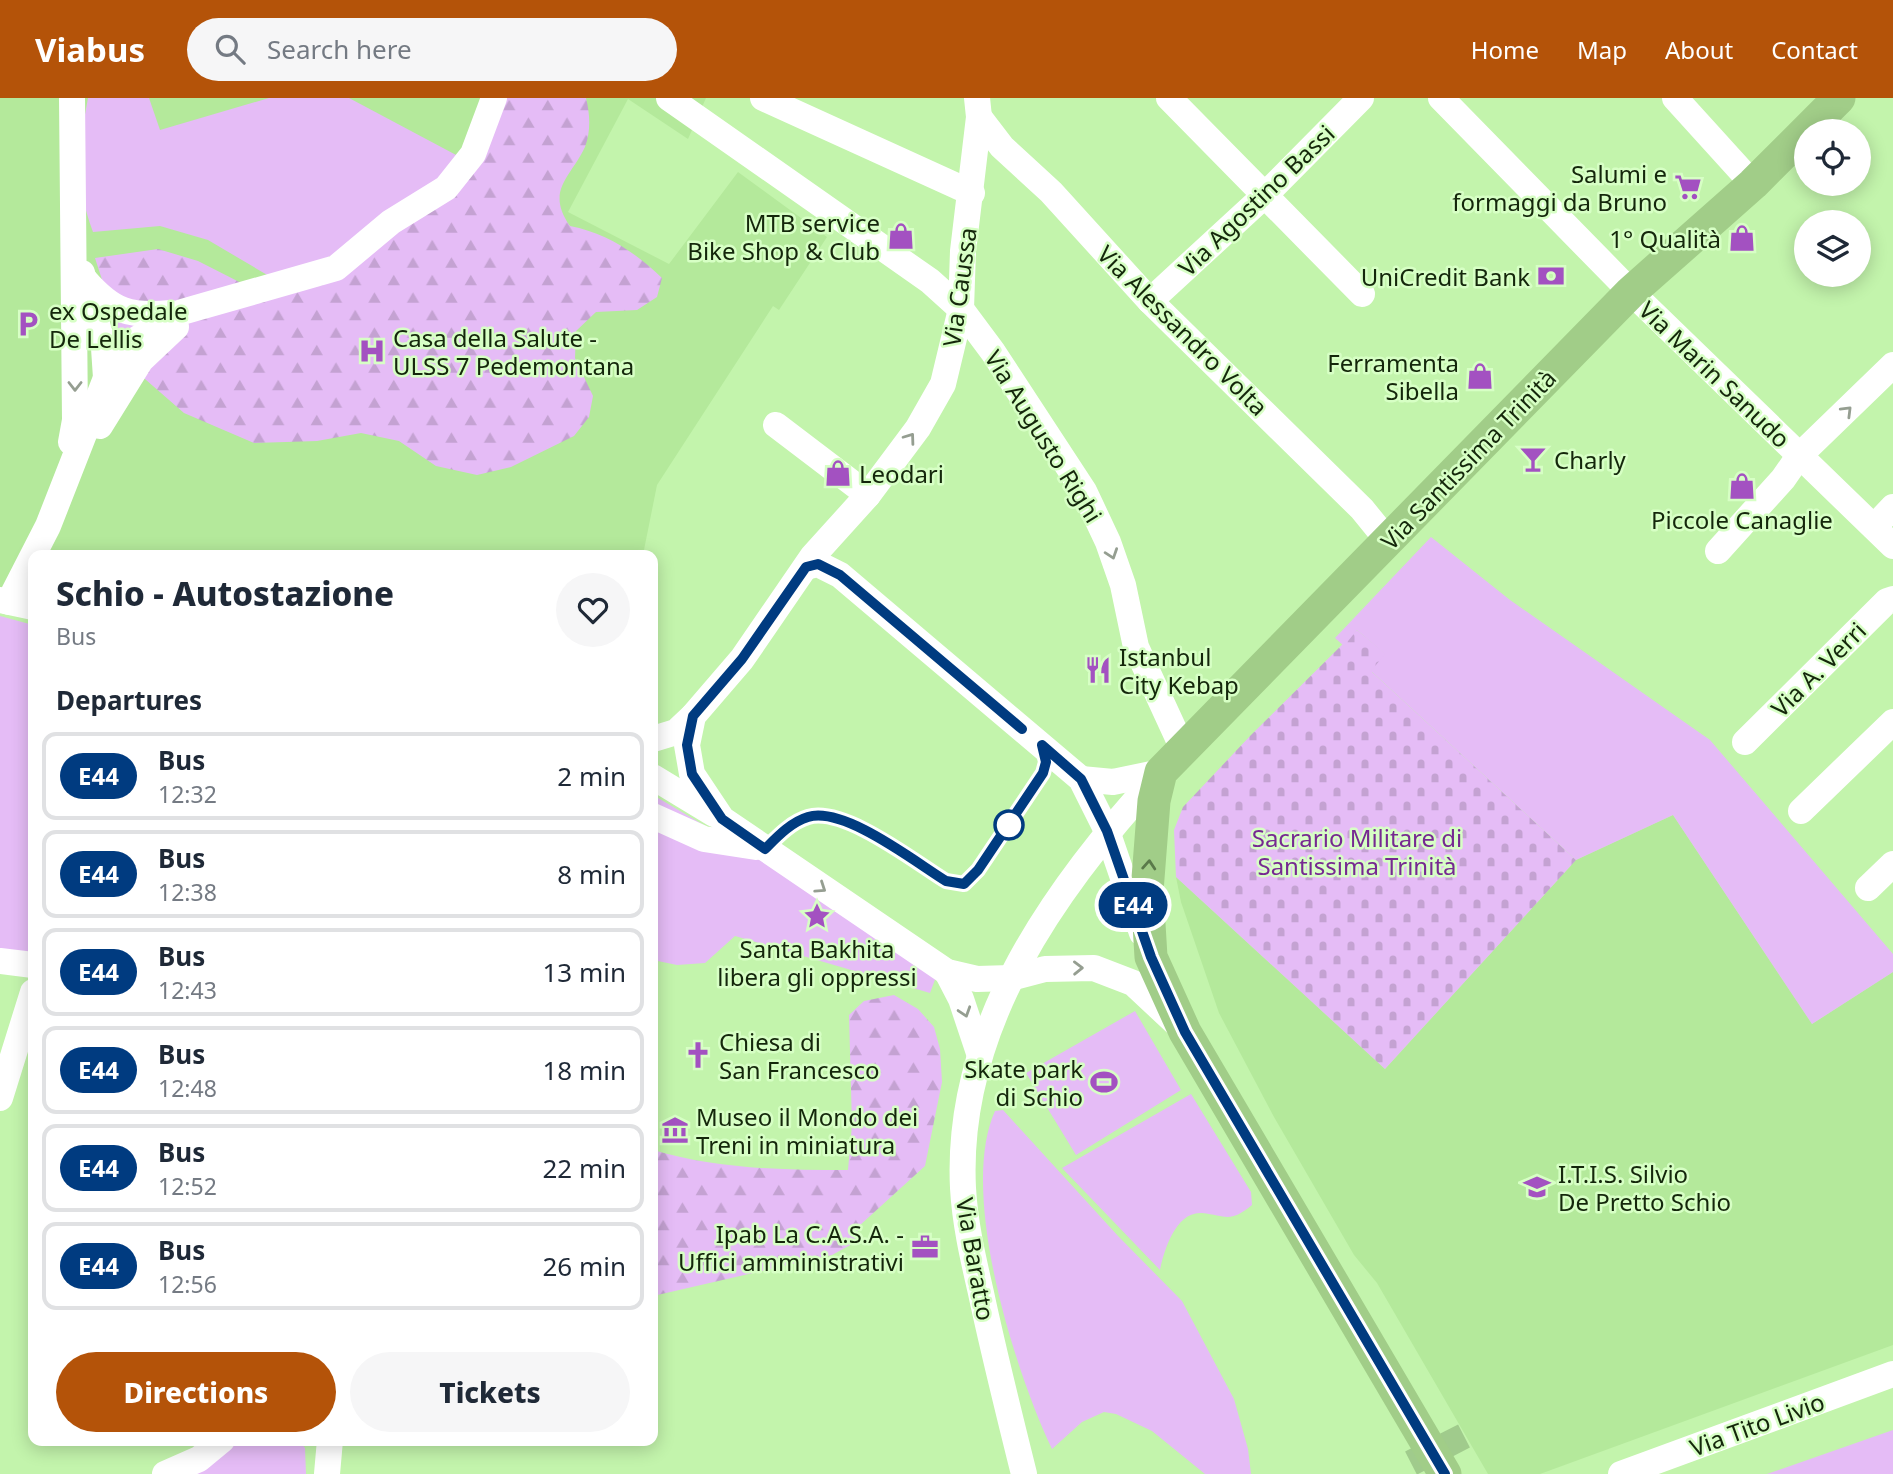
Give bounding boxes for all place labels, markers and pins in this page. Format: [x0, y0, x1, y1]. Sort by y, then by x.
place label: Salumi e formaggi da Bruno [1452, 157, 1667, 218]
supermarket icon: Salumi e formaggi da Bruno [1673, 172, 1703, 202]
place label: MTB service Bike Shop & Club [687, 206, 880, 267]
shop icon: MTB service Bike Shop & Club [886, 221, 916, 251]
place label: 1° Qualità [1609, 222, 1721, 255]
shop icon: 1° Qualità [1727, 223, 1757, 253]
place label: UniCredit Bank [1361, 260, 1530, 293]
bank icon: UniCredit Bank [1536, 261, 1566, 291]
place label: ex Ospedale De Lellis [49, 294, 187, 355]
parking icon: ex Ospedale De Lellis [13, 309, 43, 339]
place label: Casa della Salute - ULSS 7 Pedemontana [393, 321, 634, 382]
hospital icon: Casa della Salute - ULSS 7 Pedemontana [357, 336, 387, 366]
place label: Ferramenta Sibella [1327, 346, 1459, 407]
shop icon: Ferramenta Sibella [1465, 361, 1495, 391]
place label: Charly [1554, 443, 1627, 476]
bar icon: Charly [1518, 444, 1548, 474]
place label: Leodari [859, 457, 944, 490]
shop icon: Leodari [823, 458, 853, 488]
shop icon: Piccole Canaglie [1727, 471, 1757, 501]
place label: Piccole Canaglie [1651, 503, 1833, 536]
place label: Istanbul City Kebap [1119, 640, 1239, 701]
restaurant icon: Istanbul City Kebap [1083, 655, 1113, 685]
unlabelled marker [994, 810, 1024, 840]
place icon: Santa Bakhita libera gli oppressi [802, 901, 832, 931]
place label: Santa Bakhita libera gli oppressi [717, 932, 917, 993]
place label: Chiesa di San Francesco [719, 1025, 880, 1086]
church icon: Chiesa di San Francesco [683, 1040, 713, 1070]
place label: Skate park di Schio [964, 1052, 1083, 1113]
sports icon: Skate park di Schio [1089, 1067, 1119, 1097]
place label: Museo il Mondo dei Treni in miniatura [696, 1100, 918, 1161]
museum icon: Museo il Mondo dei Treni in miniatura [660, 1115, 690, 1145]
place label: I.T.I.S. Silvio De Pretto Schio [1558, 1157, 1731, 1218]
school or university icon: I.T.I.S. Silvio De Pretto Schio [1522, 1172, 1552, 1202]
place label: Ipab La C.A.S.A. - Uffici amministrativi [678, 1217, 904, 1278]
office icon: Ipab La C.A.S.A. - Uffici amministrativi [910, 1232, 940, 1262]

